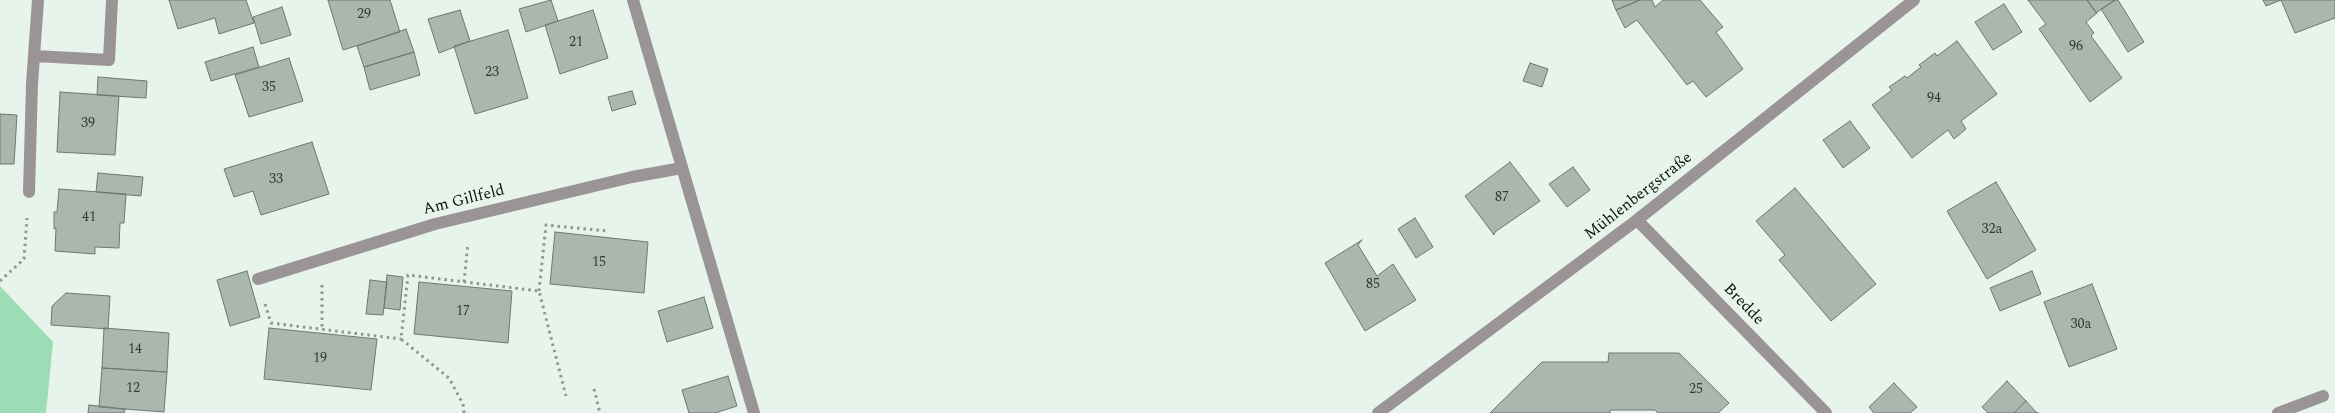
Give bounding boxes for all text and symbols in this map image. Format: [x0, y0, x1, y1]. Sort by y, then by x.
house number: 29 [357, 7, 371, 23]
house number: 21 [569, 35, 583, 51]
house number: 96 [2069, 39, 2083, 55]
house number: 23 [485, 65, 499, 81]
house number: 35 [262, 80, 276, 96]
house number: 94 [1927, 91, 1941, 107]
house number: 39 [81, 116, 95, 132]
street label: Mühlenbergstraße [1581, 149, 1697, 245]
house number: 33 [269, 172, 283, 188]
street label: Am Gillfeld [421, 182, 507, 220]
house number: 87 [1495, 190, 1509, 206]
house number: 41 [82, 210, 96, 226]
house number: 32a [1982, 222, 2002, 238]
house number: 15 [592, 255, 606, 271]
house number: 85 [1366, 277, 1380, 293]
street label: Bredde [1719, 280, 1767, 330]
house number: 17 [456, 304, 470, 320]
house number: 30a [2071, 317, 2091, 333]
house number: 14 [128, 342, 142, 358]
house number: 19 [313, 351, 327, 367]
house number: 12 [126, 381, 140, 397]
house number: 25 [1689, 382, 1703, 398]

